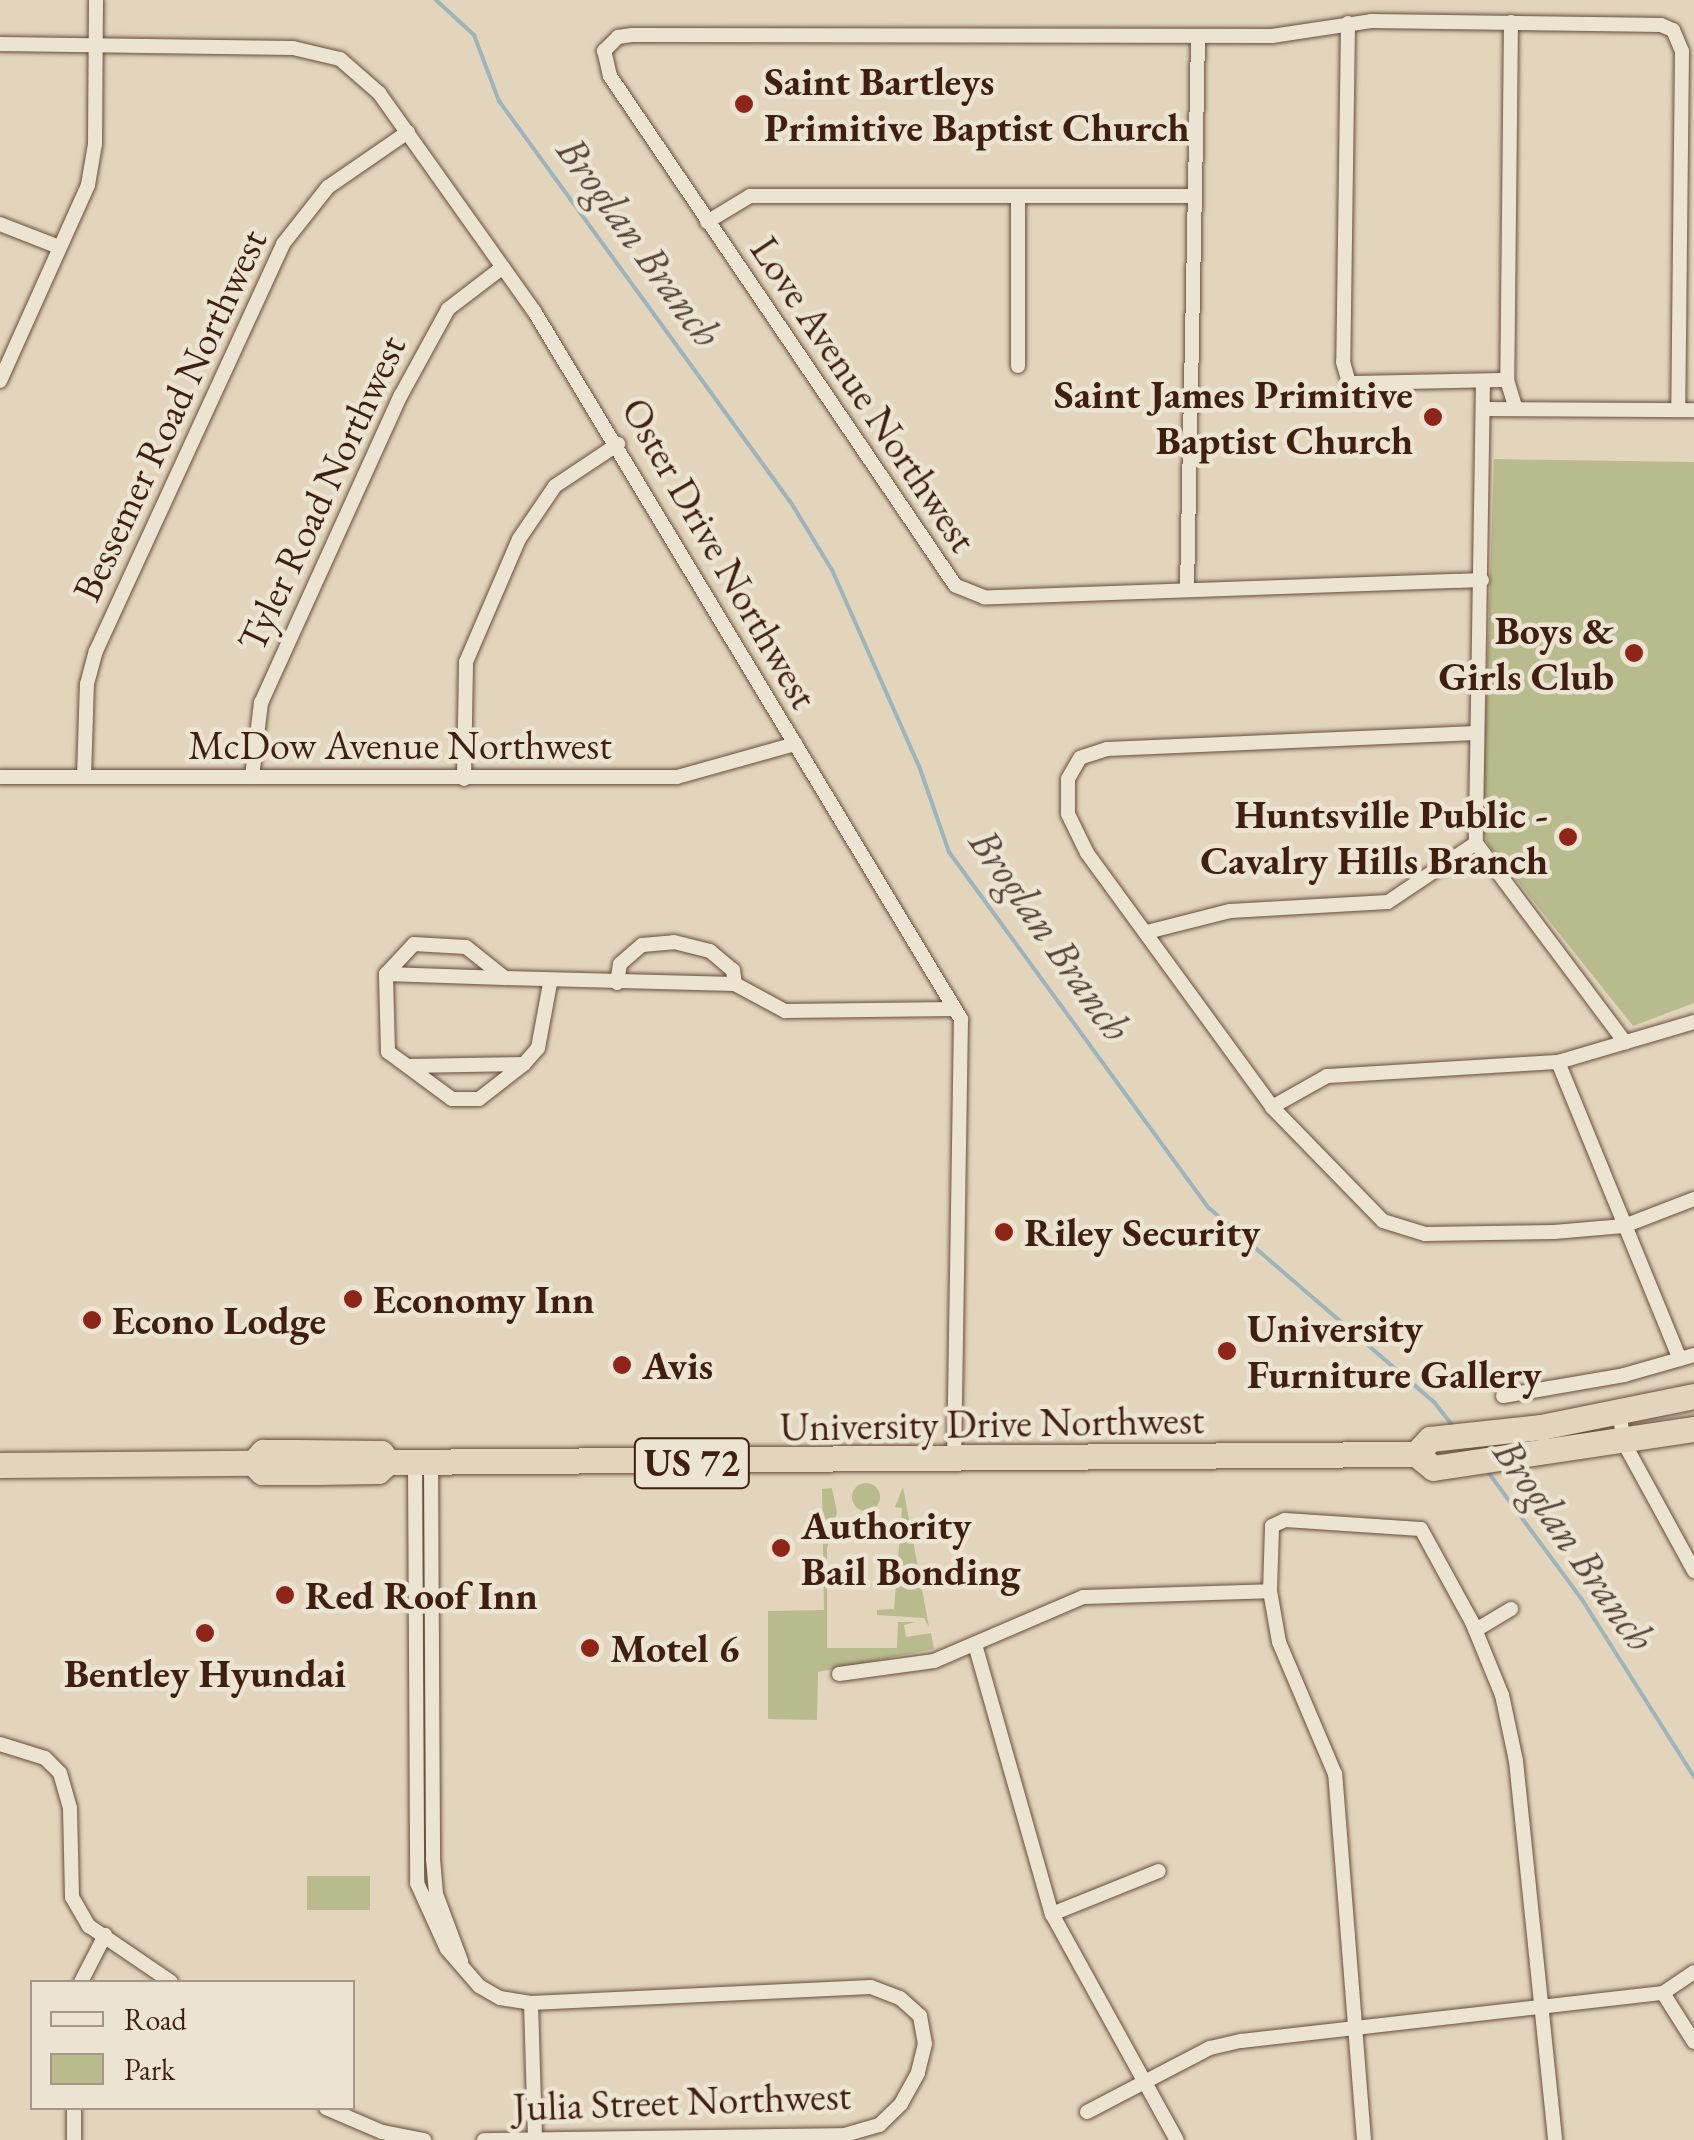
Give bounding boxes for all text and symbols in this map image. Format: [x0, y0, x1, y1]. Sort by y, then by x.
place label: Saint Bartleys Primitive Baptist Church [764, 57, 1190, 151]
marker: Saint Bartleys Primitive Baptist Church [733, 93, 755, 115]
water label: Broglan Branch [546, 127, 732, 357]
street label: Bessemer Road Northwest [62, 221, 276, 609]
street label: Love Avenue Northwest [741, 227, 987, 561]
street label: Tyler Road Northwest [227, 327, 415, 659]
place label: Saint James Primitive Baptist Church [1054, 370, 1413, 464]
street label: Oster Drive Northwest [611, 389, 829, 717]
marker: Saint James Primitive Baptist Church [1422, 406, 1444, 428]
place label: Boys & Girls Club [1438, 606, 1614, 700]
marker: Boys & Girls Club [1623, 642, 1645, 664]
street label: McDow Avenue Northwest [188, 721, 612, 769]
place label: Huntsville Public - Cavalry Hills Branch [1200, 790, 1548, 884]
water label: Broglan Branch [958, 819, 1142, 1051]
marker: Huntsville Public - Cavalry Hills Branch [1557, 826, 1579, 848]
place label: Riley Security [1024, 1208, 1260, 1256]
marker: Riley Security [993, 1221, 1015, 1243]
place label: Economy Inn [373, 1275, 595, 1323]
marker: Economy Inn [342, 1288, 364, 1310]
place label: Econo Lodge [112, 1296, 326, 1344]
place label: University Furniture Gallery [1247, 1304, 1541, 1398]
marker: Econo Lodge [81, 1309, 103, 1331]
marker: University Furniture Gallery [1216, 1340, 1238, 1362]
place label: Avis [642, 1341, 713, 1389]
marker: Avis [611, 1354, 633, 1376]
street label: University Drive Northwest [779, 1395, 1205, 1451]
water label: Broglan Branch [1482, 1429, 1666, 1661]
road number: US 72 [632, 1430, 752, 1496]
place label: Authority Bail Bonding [801, 1501, 1021, 1595]
marker: Authority Bail Bonding [770, 1537, 792, 1559]
place label: Red Roof Inn [305, 1571, 538, 1619]
marker: Red Roof Inn [274, 1584, 296, 1606]
marker: Bentley Hyundai [194, 1622, 216, 1644]
place label: Motel 6 [610, 1624, 739, 1672]
marker: Motel 6 [579, 1637, 601, 1659]
place label: Bentley Hyundai [64, 1649, 346, 1697]
legend [30, 1980, 355, 2110]
text: Road [124, 2000, 187, 2039]
text: Park [124, 2050, 175, 2089]
street label: Julia Street Northwest [512, 2071, 852, 2131]

